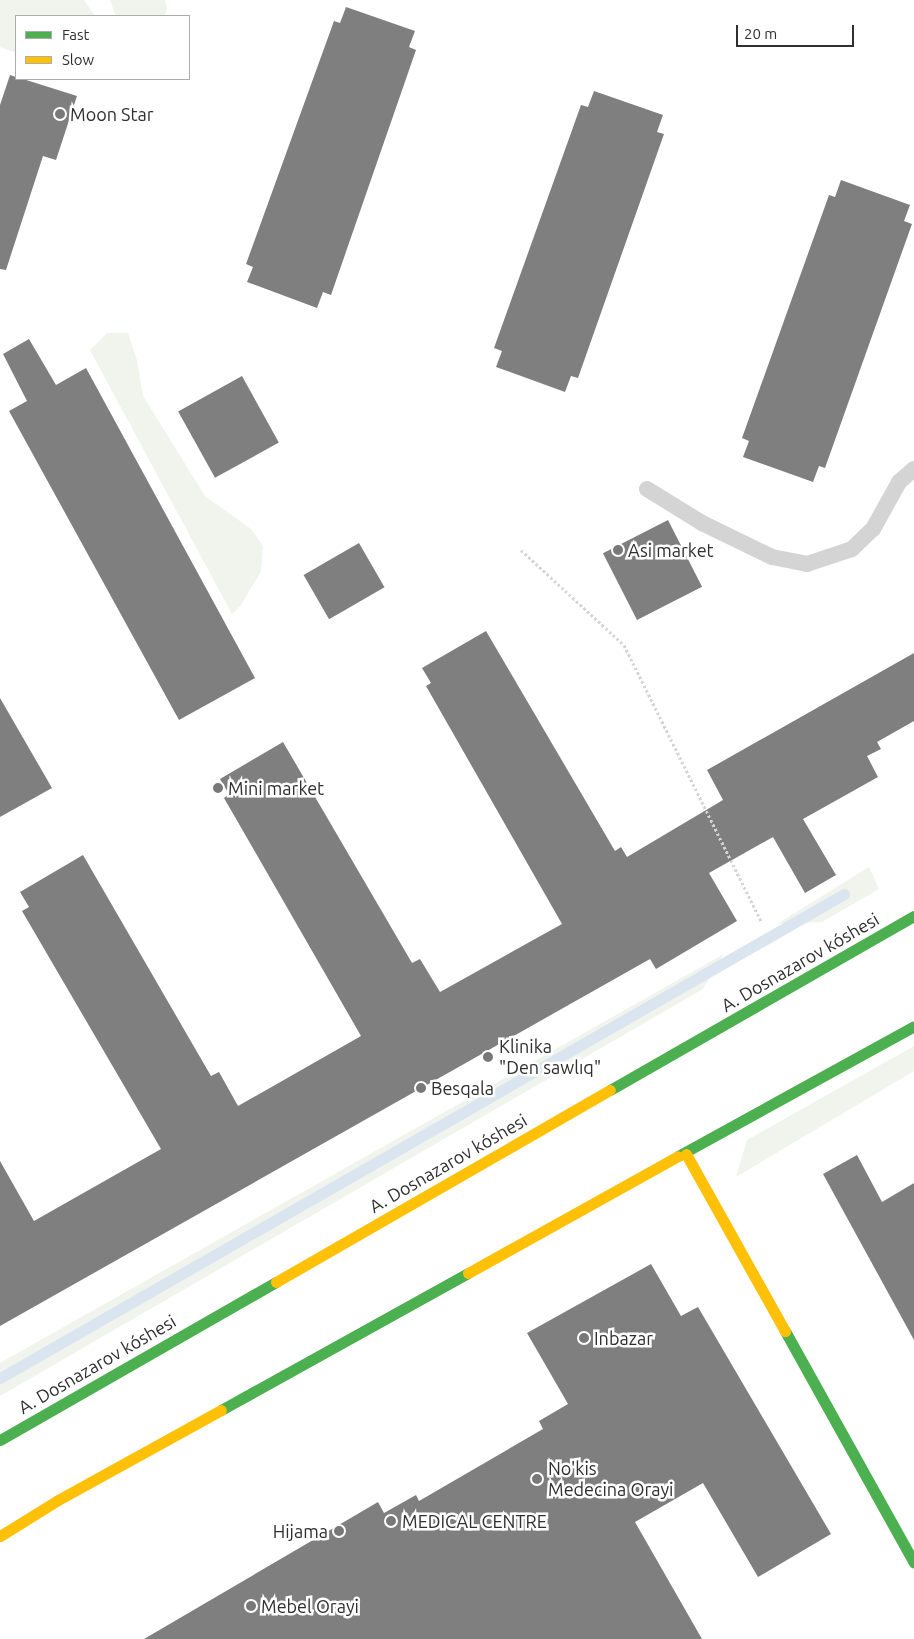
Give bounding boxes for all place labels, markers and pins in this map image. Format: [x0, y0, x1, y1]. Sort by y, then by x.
place label: Moon Star [70, 103, 154, 125]
marker: Moon Star [54, 108, 66, 120]
place label: Asi market [628, 539, 714, 561]
marker: Asi market [612, 544, 624, 556]
place label: Mini market [228, 777, 324, 799]
marker: Mini market [212, 782, 224, 794]
place label: Klinika "Den sawlıq" [499, 1036, 601, 1078]
marker: Klinika "Den sawlıq" [481, 1050, 495, 1064]
place label: Besqala [431, 1077, 494, 1099]
marker: Besqala [415, 1082, 427, 1094]
place label: Inbazar [594, 1327, 653, 1349]
marker: Inbazar [578, 1332, 590, 1344]
place label: No'kis Medecina Orayi [548, 1458, 673, 1500]
marker: No'kis Medecina Orayi [530, 1472, 544, 1486]
place label: MEDICAL CENTRE [402, 1510, 547, 1532]
marker: MEDICAL CENTRE [384, 1514, 398, 1528]
place label: Hijama [273, 1520, 328, 1542]
marker: Hijama [332, 1524, 346, 1538]
place label: Mebel Orayi [261, 1595, 359, 1617]
marker: Mebel Orayi [245, 1600, 257, 1612]

